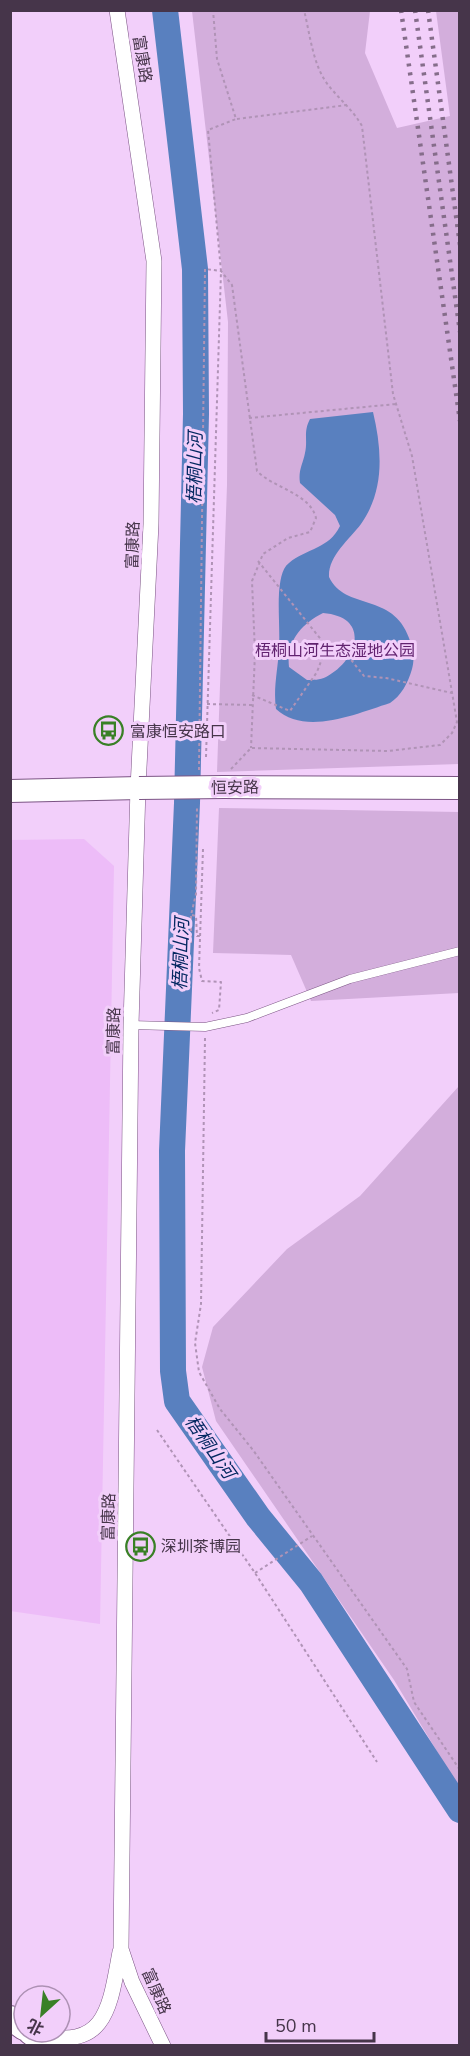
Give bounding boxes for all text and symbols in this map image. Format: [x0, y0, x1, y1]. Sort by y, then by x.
street label: 富康路 [127, 34, 157, 85]
water label: 梧桐山河 [182, 429, 208, 504]
street label: 富康路 [121, 521, 145, 569]
park label: 梧桐山河生态湿地公园 [255, 640, 415, 662]
bus stop icon: 富康恒安路口 [93, 715, 125, 747]
place label: 富康恒安路口 [130, 721, 226, 743]
street label: 恒安路 [211, 777, 259, 799]
water label: 梧桐山河 [168, 915, 194, 990]
street label: 富康路 [103, 1007, 125, 1055]
water label: 梧桐山河 [180, 1411, 242, 1486]
street label: 富康路 [98, 1493, 120, 1541]
bus stop icon: 深圳茶博园 [124, 1530, 156, 1562]
place label: 深圳茶博园 [161, 1536, 241, 1558]
street label: 富康路 [136, 1965, 176, 2018]
north arrow [12, 1984, 72, 2044]
scale bar [266, 2005, 374, 2043]
text: 北 [24, 2013, 48, 2040]
text: 50 m [275, 2014, 317, 2038]

